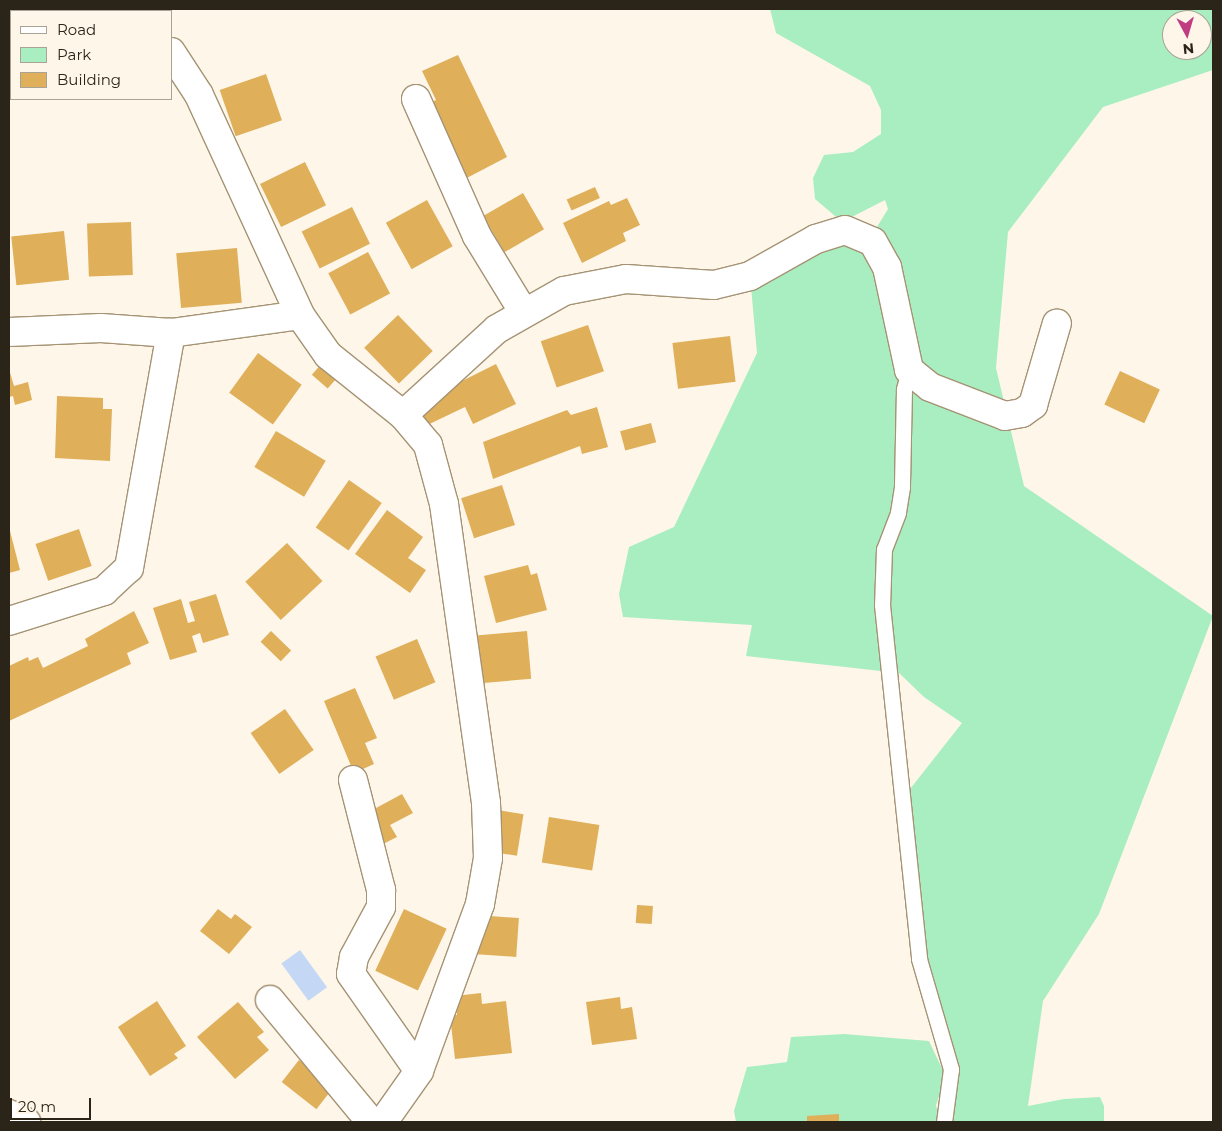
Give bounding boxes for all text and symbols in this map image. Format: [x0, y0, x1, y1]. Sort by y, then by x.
legend [10, 10, 172, 100]
north arrow [1162, 10, 1212, 60]
text: Road [57, 20, 96, 39]
text: N [1182, 39, 1195, 58]
text: Park [57, 45, 91, 64]
text: Building [57, 70, 121, 89]
scale bar [12, 1088, 94, 1120]
text: 20 m [18, 1097, 56, 1116]

